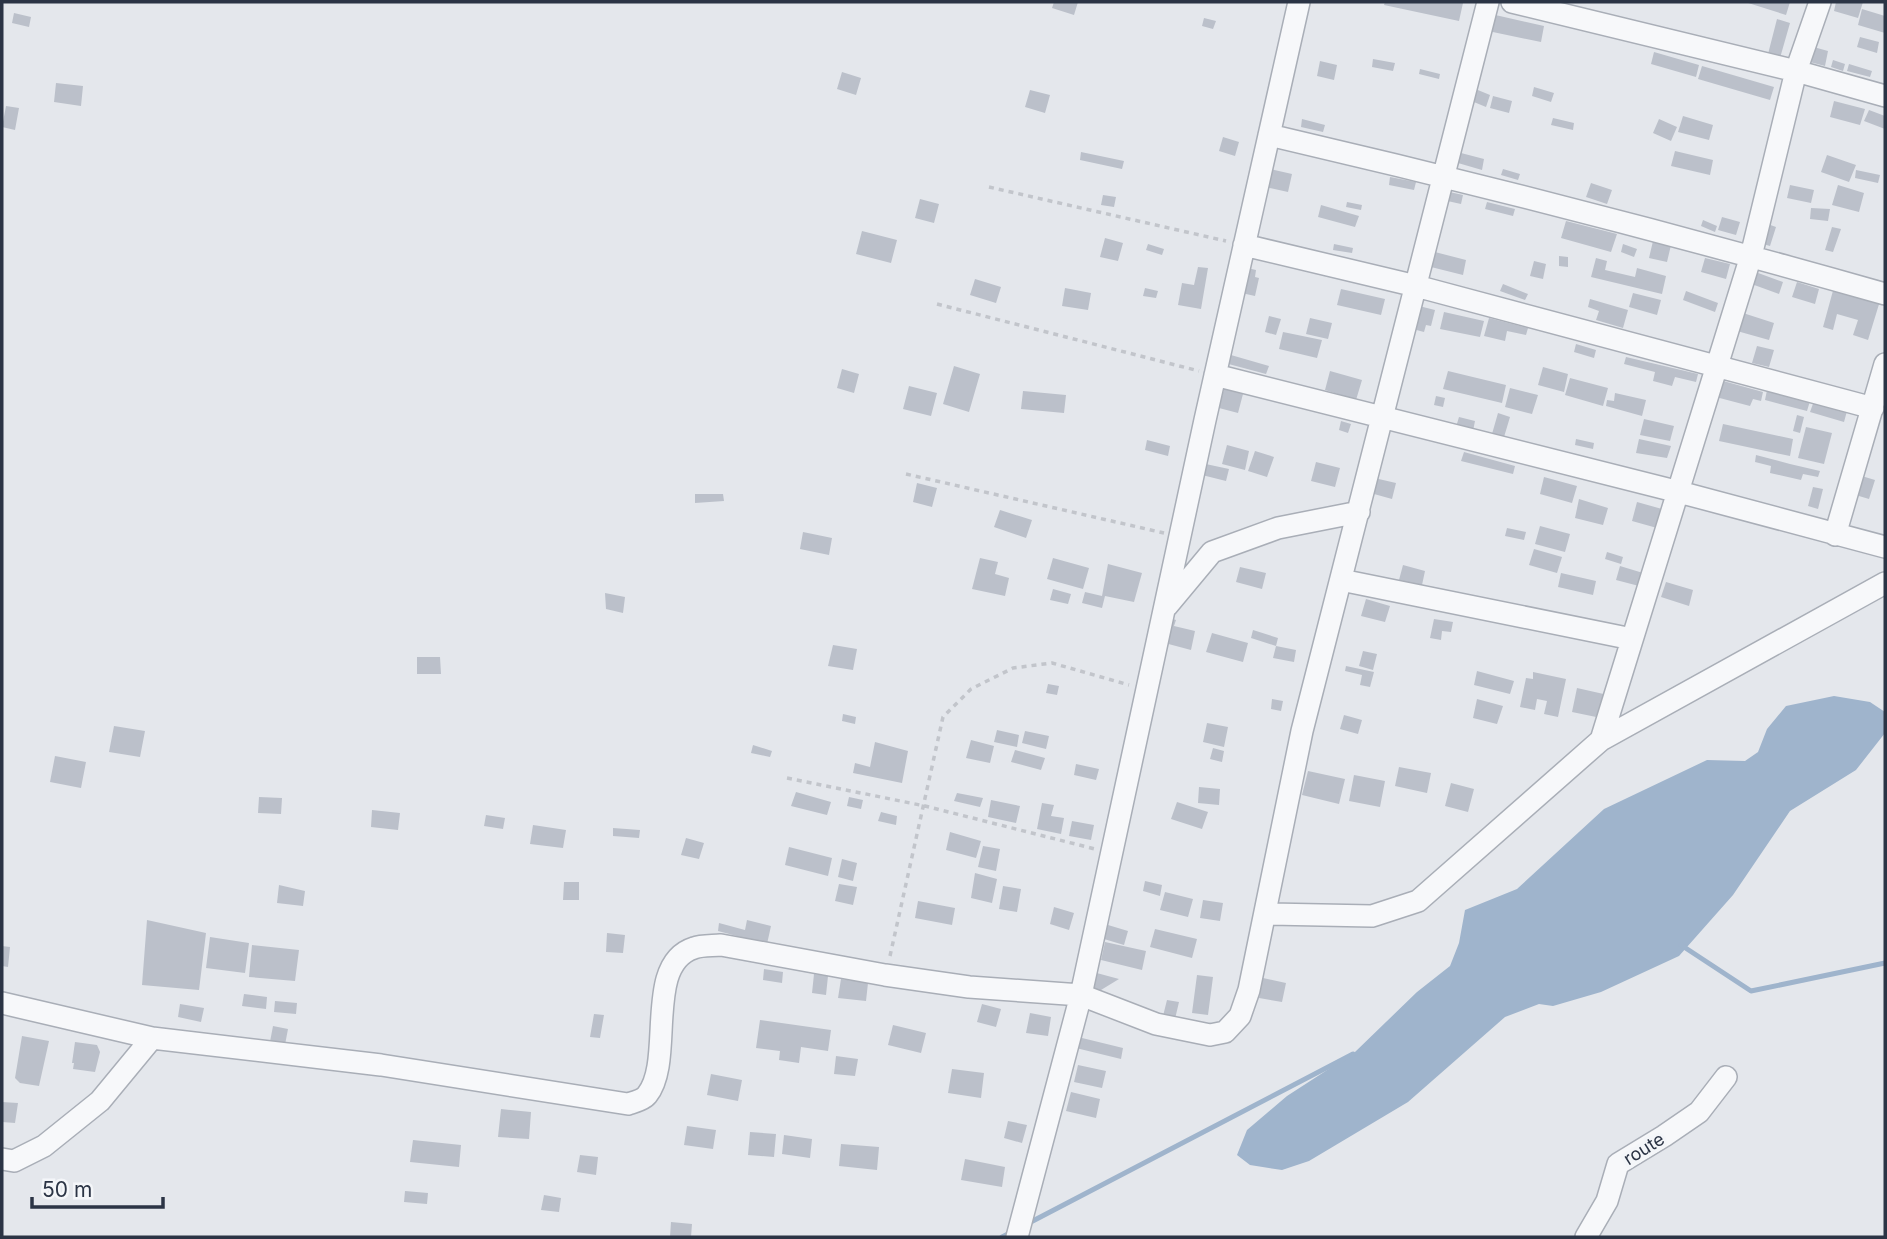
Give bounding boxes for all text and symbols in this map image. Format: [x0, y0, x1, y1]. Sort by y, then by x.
street label: route [1619, 1128, 1668, 1169]
scale bar [32, 1166, 163, 1210]
text: 50 m [42, 1177, 92, 1202]

